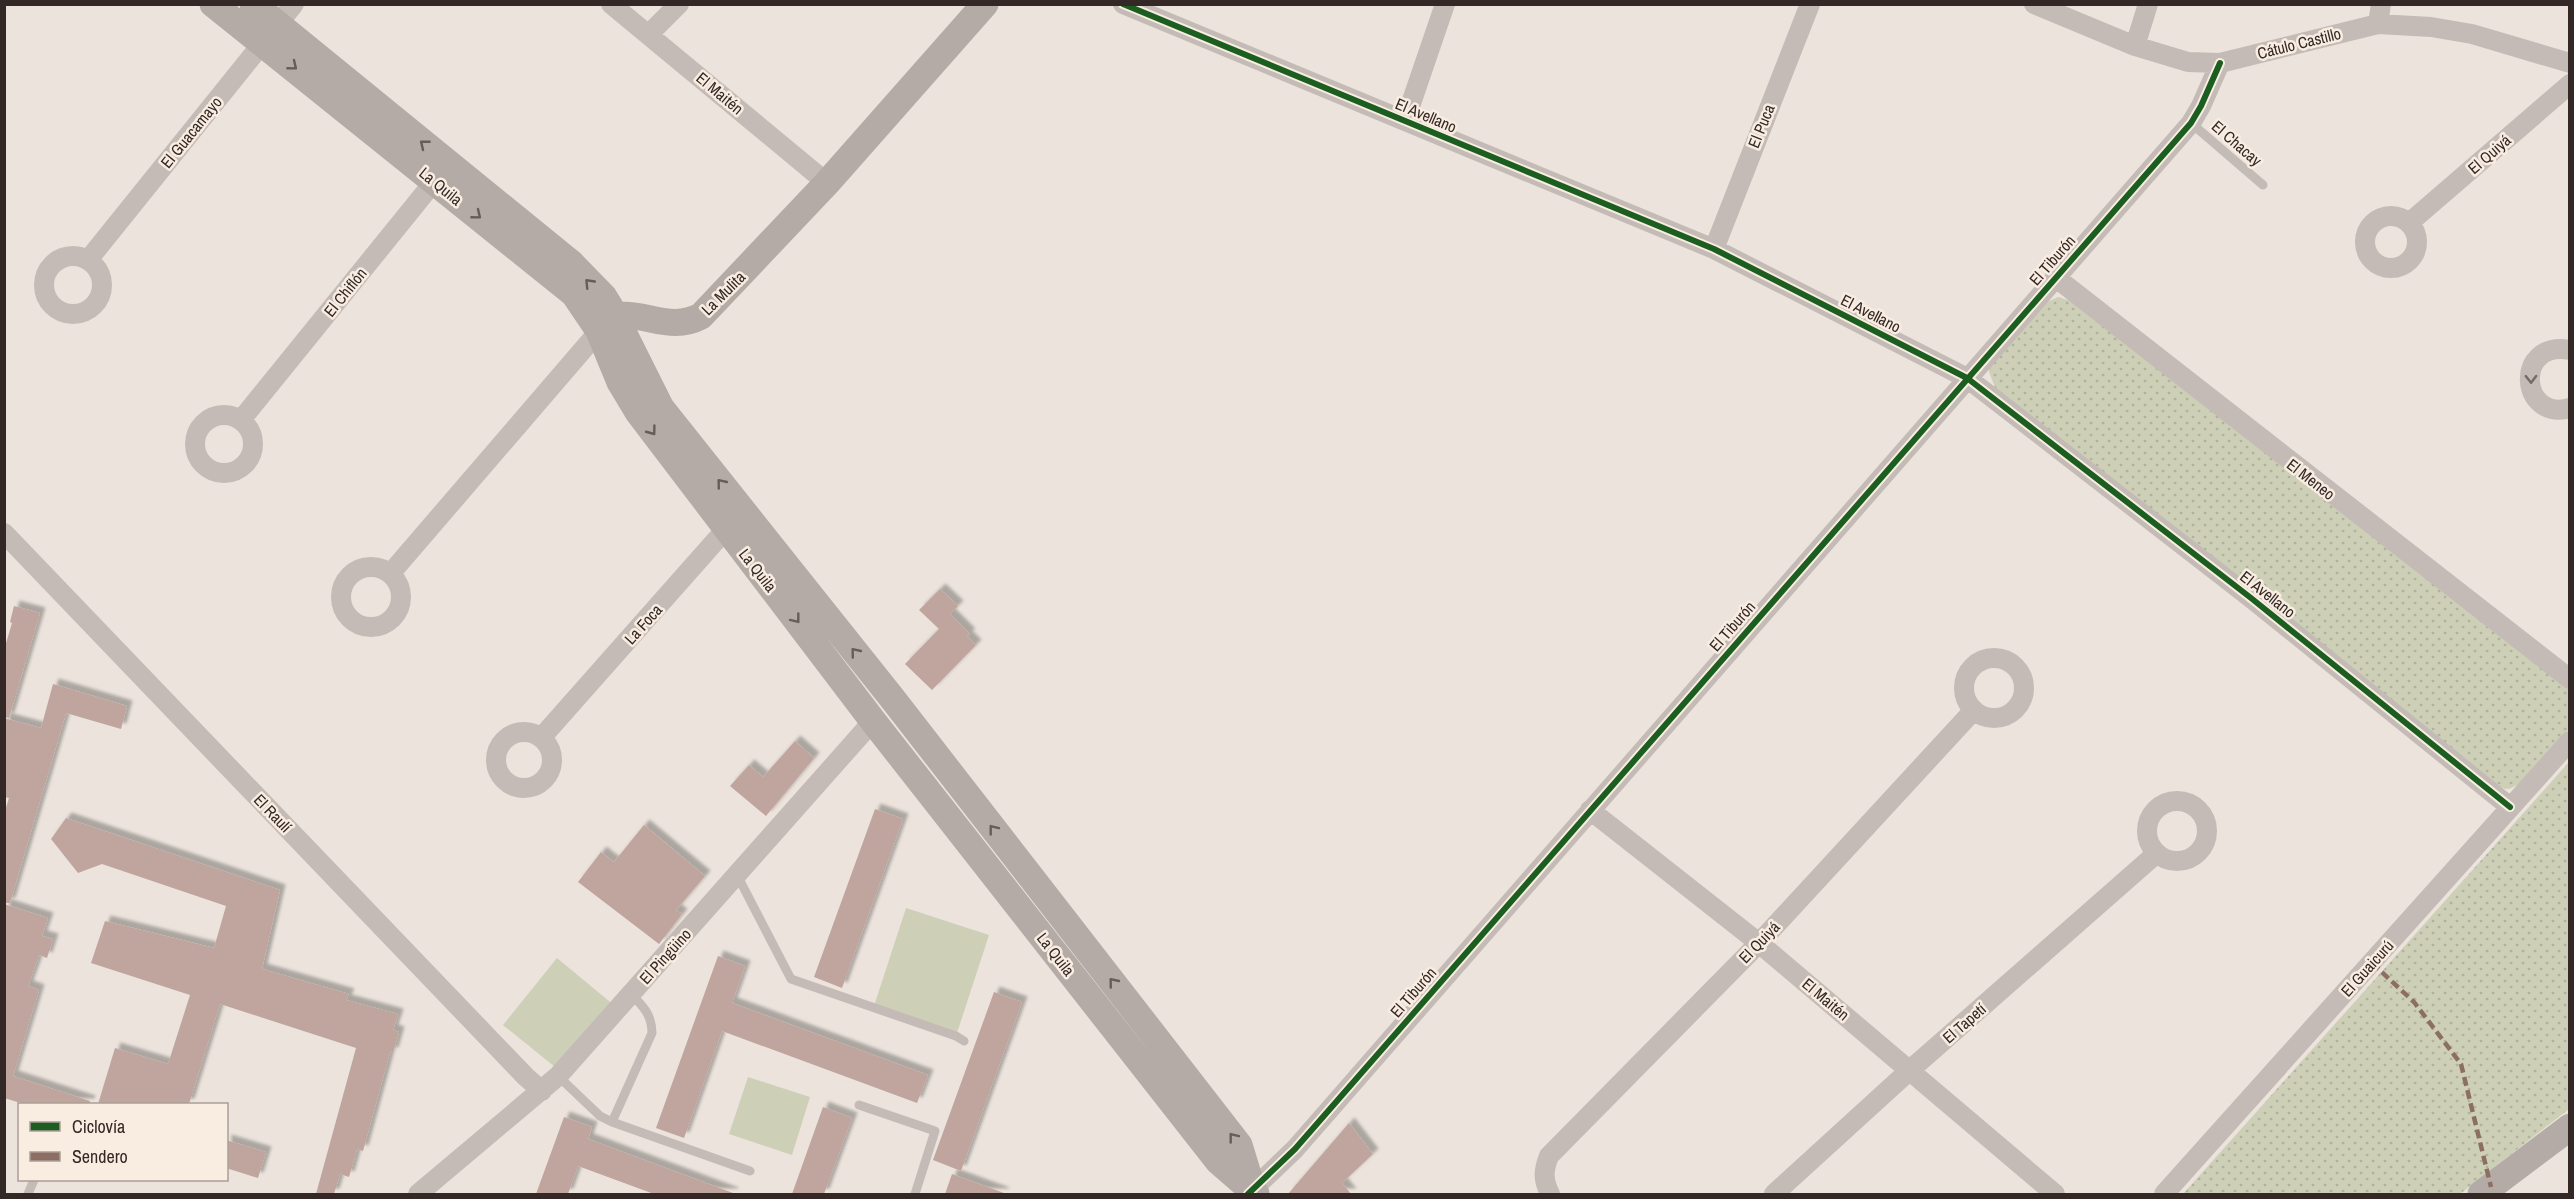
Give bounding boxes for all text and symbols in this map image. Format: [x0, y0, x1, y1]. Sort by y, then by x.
street label: Cátulo Castillo [2255, 22, 2343, 64]
one-way arrow [286, 59, 297, 70]
street label: El Maitén [692, 67, 748, 119]
street label: El Guacamayo [155, 92, 227, 172]
street label: El Avellano [1392, 92, 1460, 138]
street label: El Puca [1742, 100, 1780, 151]
street label: El Chacay [2207, 115, 2267, 171]
street label: El Quiyá [2463, 129, 2516, 179]
one-way arrow [420, 140, 431, 151]
street label: La Quila [415, 162, 468, 211]
one-way arrow [470, 208, 481, 219]
street label: El Tiburón [2024, 230, 2080, 290]
street label: El Chiflón [319, 263, 371, 321]
street label: La Mulita [696, 266, 750, 320]
one-way arrow [586, 279, 597, 290]
street label: El Avellano [1837, 289, 1905, 337]
one-way arrow [2525, 375, 2537, 384]
one-way arrow [645, 424, 656, 435]
street label: El Meneo [2282, 453, 2340, 505]
one-way arrow [718, 479, 729, 490]
street label: La Quila [734, 544, 782, 597]
street label: El Avellano [2236, 565, 2300, 623]
street label: El Tiburón [1704, 596, 1760, 656]
street label: La Foca [619, 599, 667, 649]
one-way arrow [788, 613, 799, 624]
one-way arrow [852, 648, 863, 659]
street label: El Raulí [249, 789, 297, 837]
one-way arrow [989, 825, 1000, 836]
street label: El Quiyá [1734, 916, 1785, 968]
street label: El Pingüino [634, 923, 696, 989]
street label: La Quila [1032, 928, 1080, 981]
street label: El Guaicurú [2336, 935, 2398, 1001]
street label: El Tiburón [1385, 962, 1441, 1022]
street label: El Maitén [1798, 973, 1854, 1025]
one-way arrow [1110, 978, 1121, 989]
street label: El Tapetí [1938, 998, 1991, 1048]
legend [18, 1103, 228, 1181]
text: Ciclovía [72, 1114, 125, 1139]
one-way arrow [1229, 1132, 1240, 1143]
text: Sendero [72, 1144, 128, 1169]

